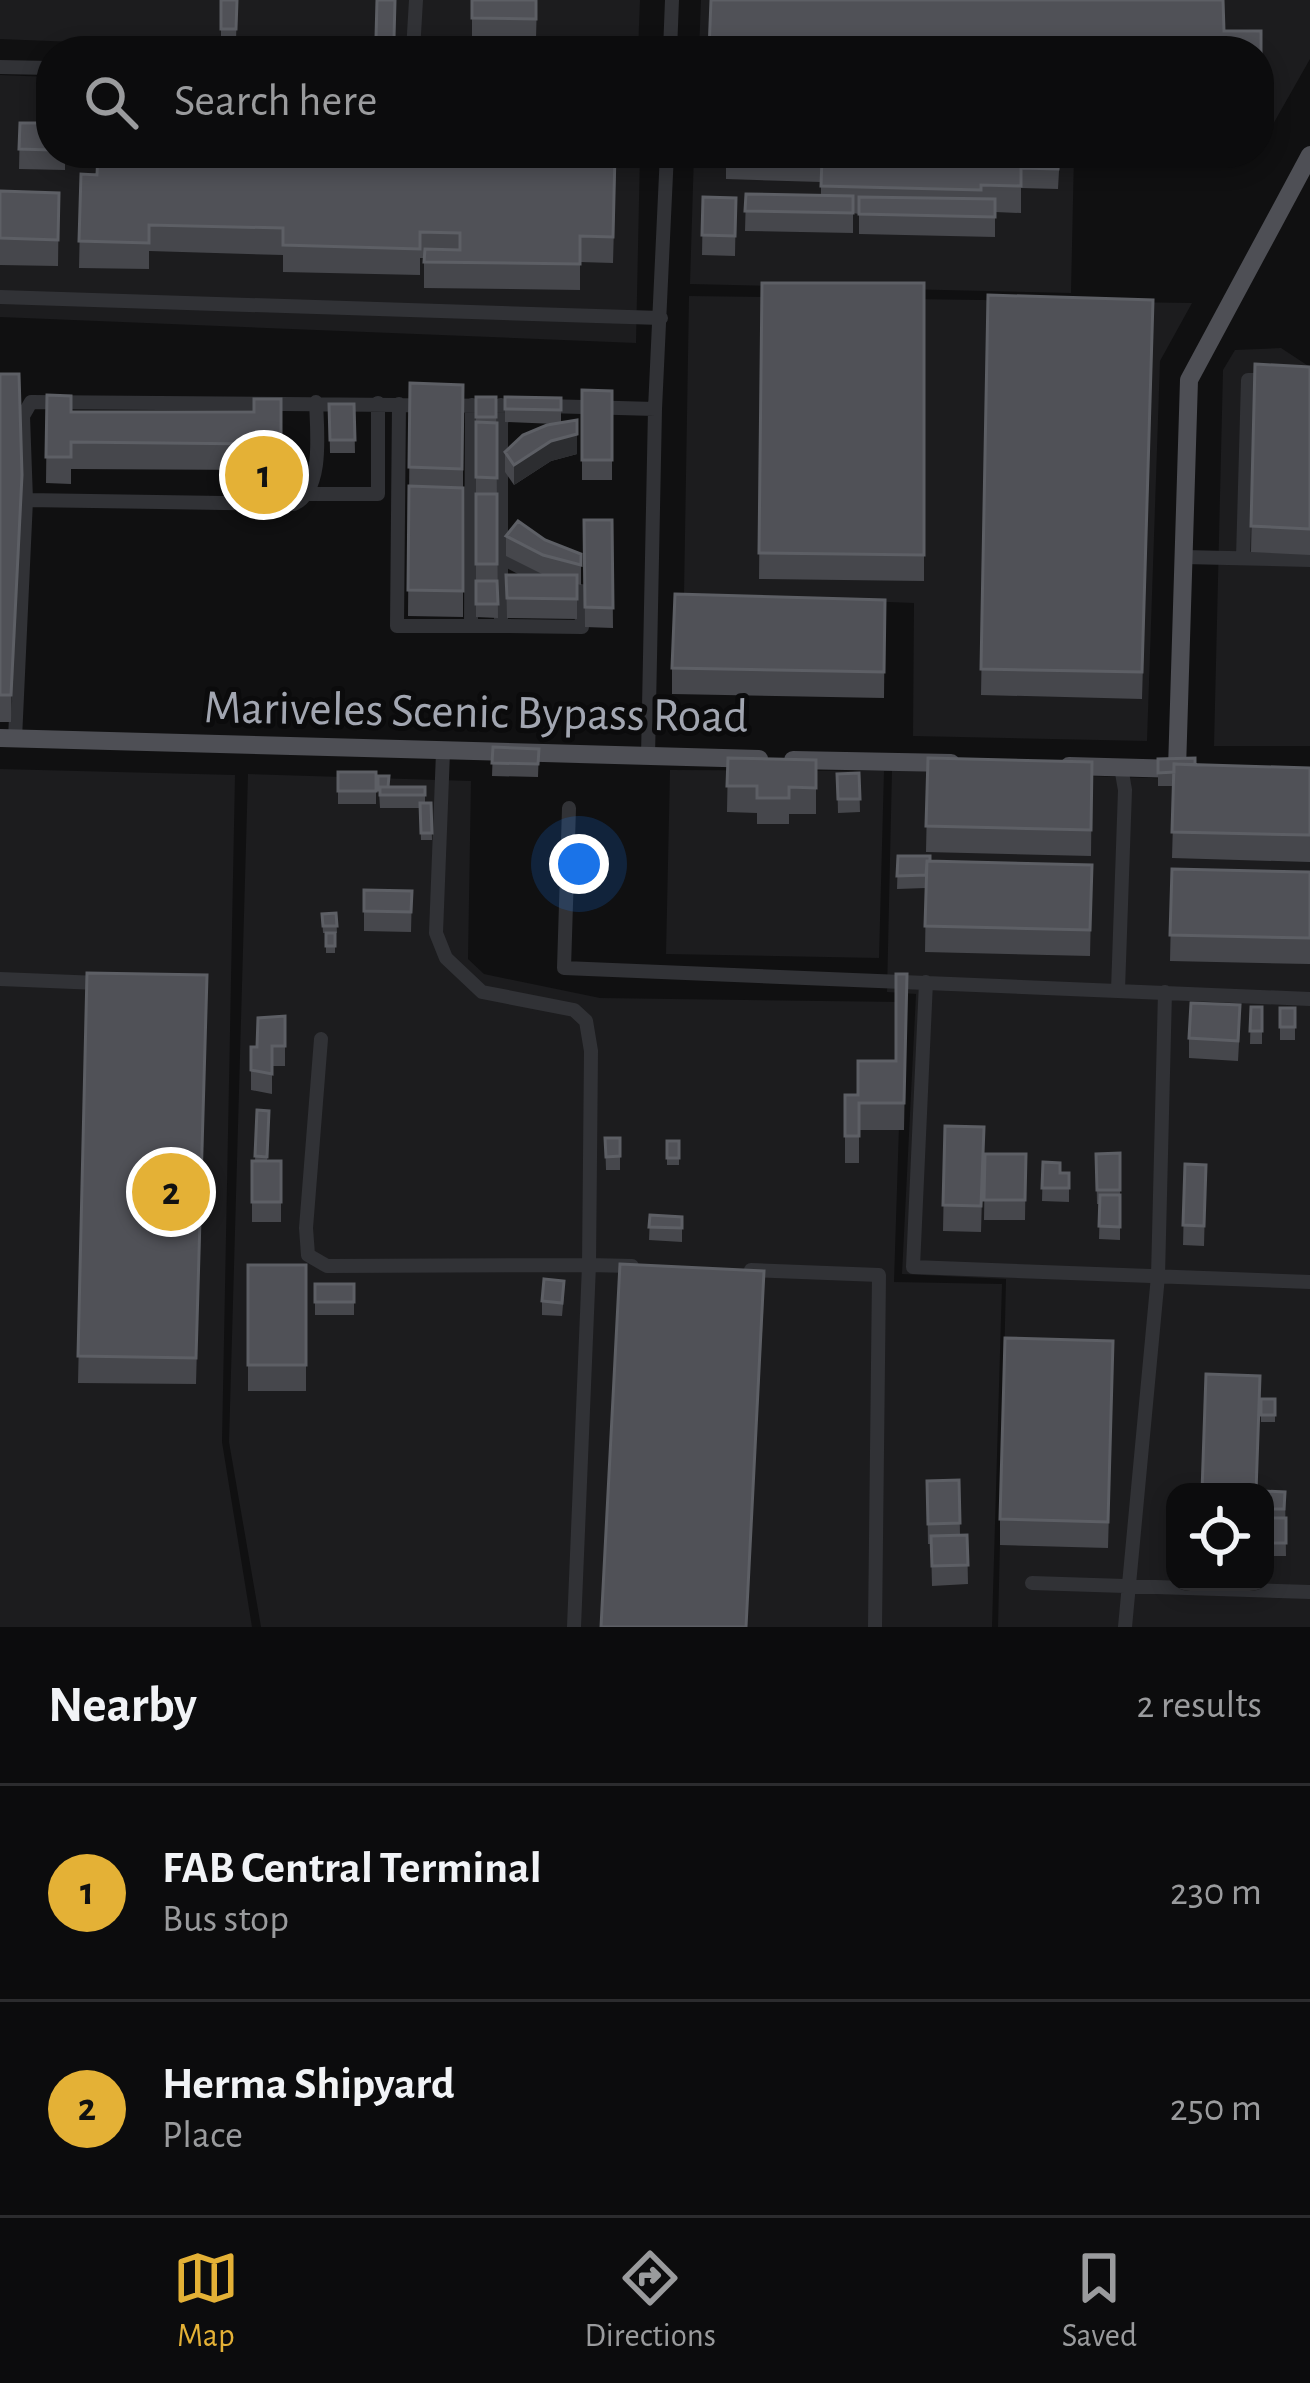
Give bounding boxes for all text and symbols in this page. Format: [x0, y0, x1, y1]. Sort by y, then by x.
search box [36, 36, 1274, 168]
icon: search [78, 69, 144, 135]
text: Search here [174, 79, 377, 124]
pin: 1 [225, 430, 303, 520]
street label: Mariveles Scenic Bypass Road [203, 684, 749, 742]
your location [549, 834, 609, 894]
pin: 2 [132, 1147, 210, 1237]
map controls [1166, 1483, 1274, 1591]
button: locate [1166, 1483, 1274, 1591]
text: Nearby [48, 1680, 197, 1731]
text: 2 results [1136, 1686, 1262, 1725]
text: FAB Central Terminal [162, 1846, 542, 1891]
text: 1 [80, 1873, 94, 1912]
text: 230 m [1170, 1873, 1262, 1912]
text: Bus stop [162, 1900, 289, 1939]
text: Herma Shipyard [162, 2062, 455, 2107]
text: 2 [78, 2089, 96, 2128]
text: 250 m [1170, 2089, 1262, 2128]
text: Place [162, 2116, 243, 2155]
tab: Map [173, 2245, 239, 2357]
tab: Directions [584, 2245, 716, 2357]
tab: Saved [1062, 2245, 1137, 2357]

